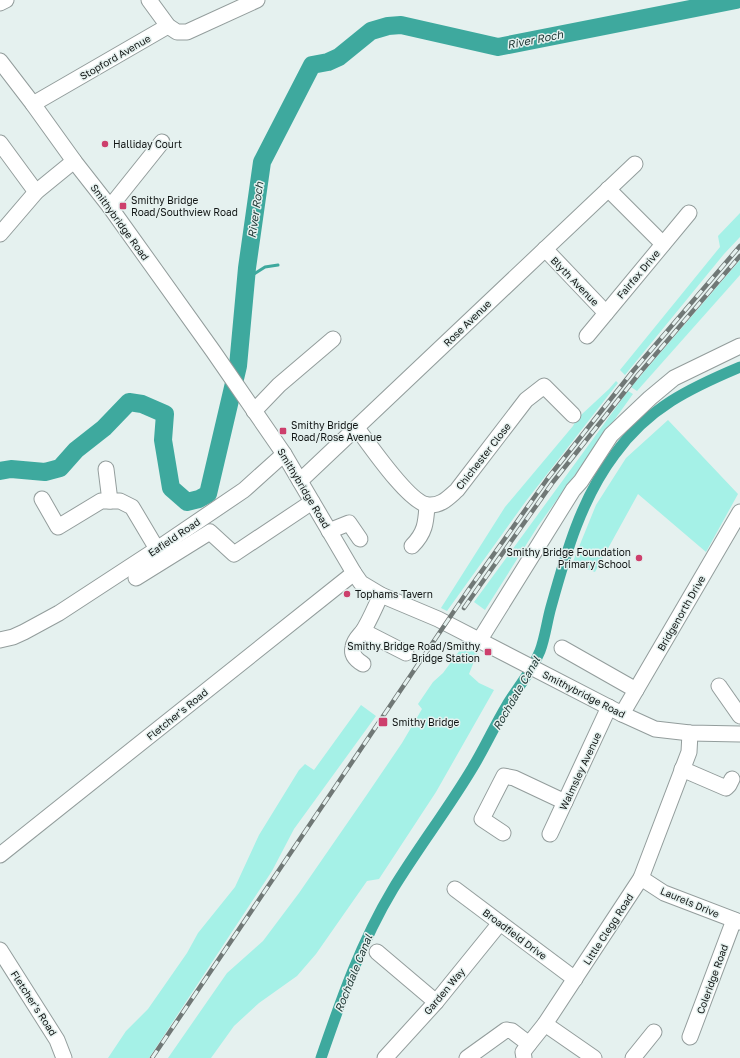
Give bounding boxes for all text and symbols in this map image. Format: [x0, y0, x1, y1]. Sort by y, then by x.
water label: River Roch [506, 27, 565, 51]
street label: Stopford Avenue [78, 32, 153, 82]
place label: Halliday Court [113, 138, 182, 150]
marker: Halliday Court [100, 139, 110, 149]
water label: River Roch [245, 180, 266, 239]
street label: Smithybridge Road [88, 182, 152, 262]
place label: Smithy Bridge Road/Southview Road [131, 194, 238, 218]
marker: Smithy Bridge Road/Southview Road [118, 201, 128, 211]
street label: Fairfax Drive [614, 247, 662, 301]
street label: Blyth Avenue [549, 254, 602, 308]
street label: Rose Avenue [441, 297, 493, 349]
place label: Smithy Bridge Road/Rose Avenue [291, 419, 382, 443]
street label: Chichester Close [453, 420, 513, 492]
marker: Smithy Bridge Road/Rose Avenue [278, 426, 288, 436]
street label: Smithybridge Road [275, 446, 333, 530]
street label: Eafield Road [146, 515, 202, 559]
place label: Smithy Bridge Foundation Primary School [507, 546, 631, 570]
marker: Smithy Bridge Foundation Primary School [634, 553, 644, 563]
street label: Bridgenorth Drive [655, 573, 708, 653]
place label: Tophams Tavern [355, 588, 433, 600]
marker: Tophams Tavern [342, 589, 352, 599]
place label: Smithy Bridge Road/Smithy Bridge Station [347, 640, 480, 664]
marker: Smithy Bridge Road/Smithy Bridge Station [483, 647, 493, 657]
water label: Rochdale Canal [490, 654, 542, 732]
street label: Smithybridge Road [541, 668, 627, 720]
street label: Fletcher's Road [144, 686, 210, 742]
marker: Smithy Bridge [377, 716, 389, 728]
place label: Smithy Bridge [392, 716, 460, 728]
street label: Walmsley Avenue [557, 730, 603, 812]
street label: Laurels Drive [659, 884, 721, 920]
street label: Little Clegg Road [580, 891, 636, 967]
street label: Broadfield Drive [481, 906, 549, 962]
water label: Rochdale Canal [332, 932, 375, 1014]
street label: Coleridge Road [694, 942, 730, 1016]
street label: Garden Way [421, 965, 467, 1017]
street label: Fletcher's Road [9, 968, 59, 1038]

